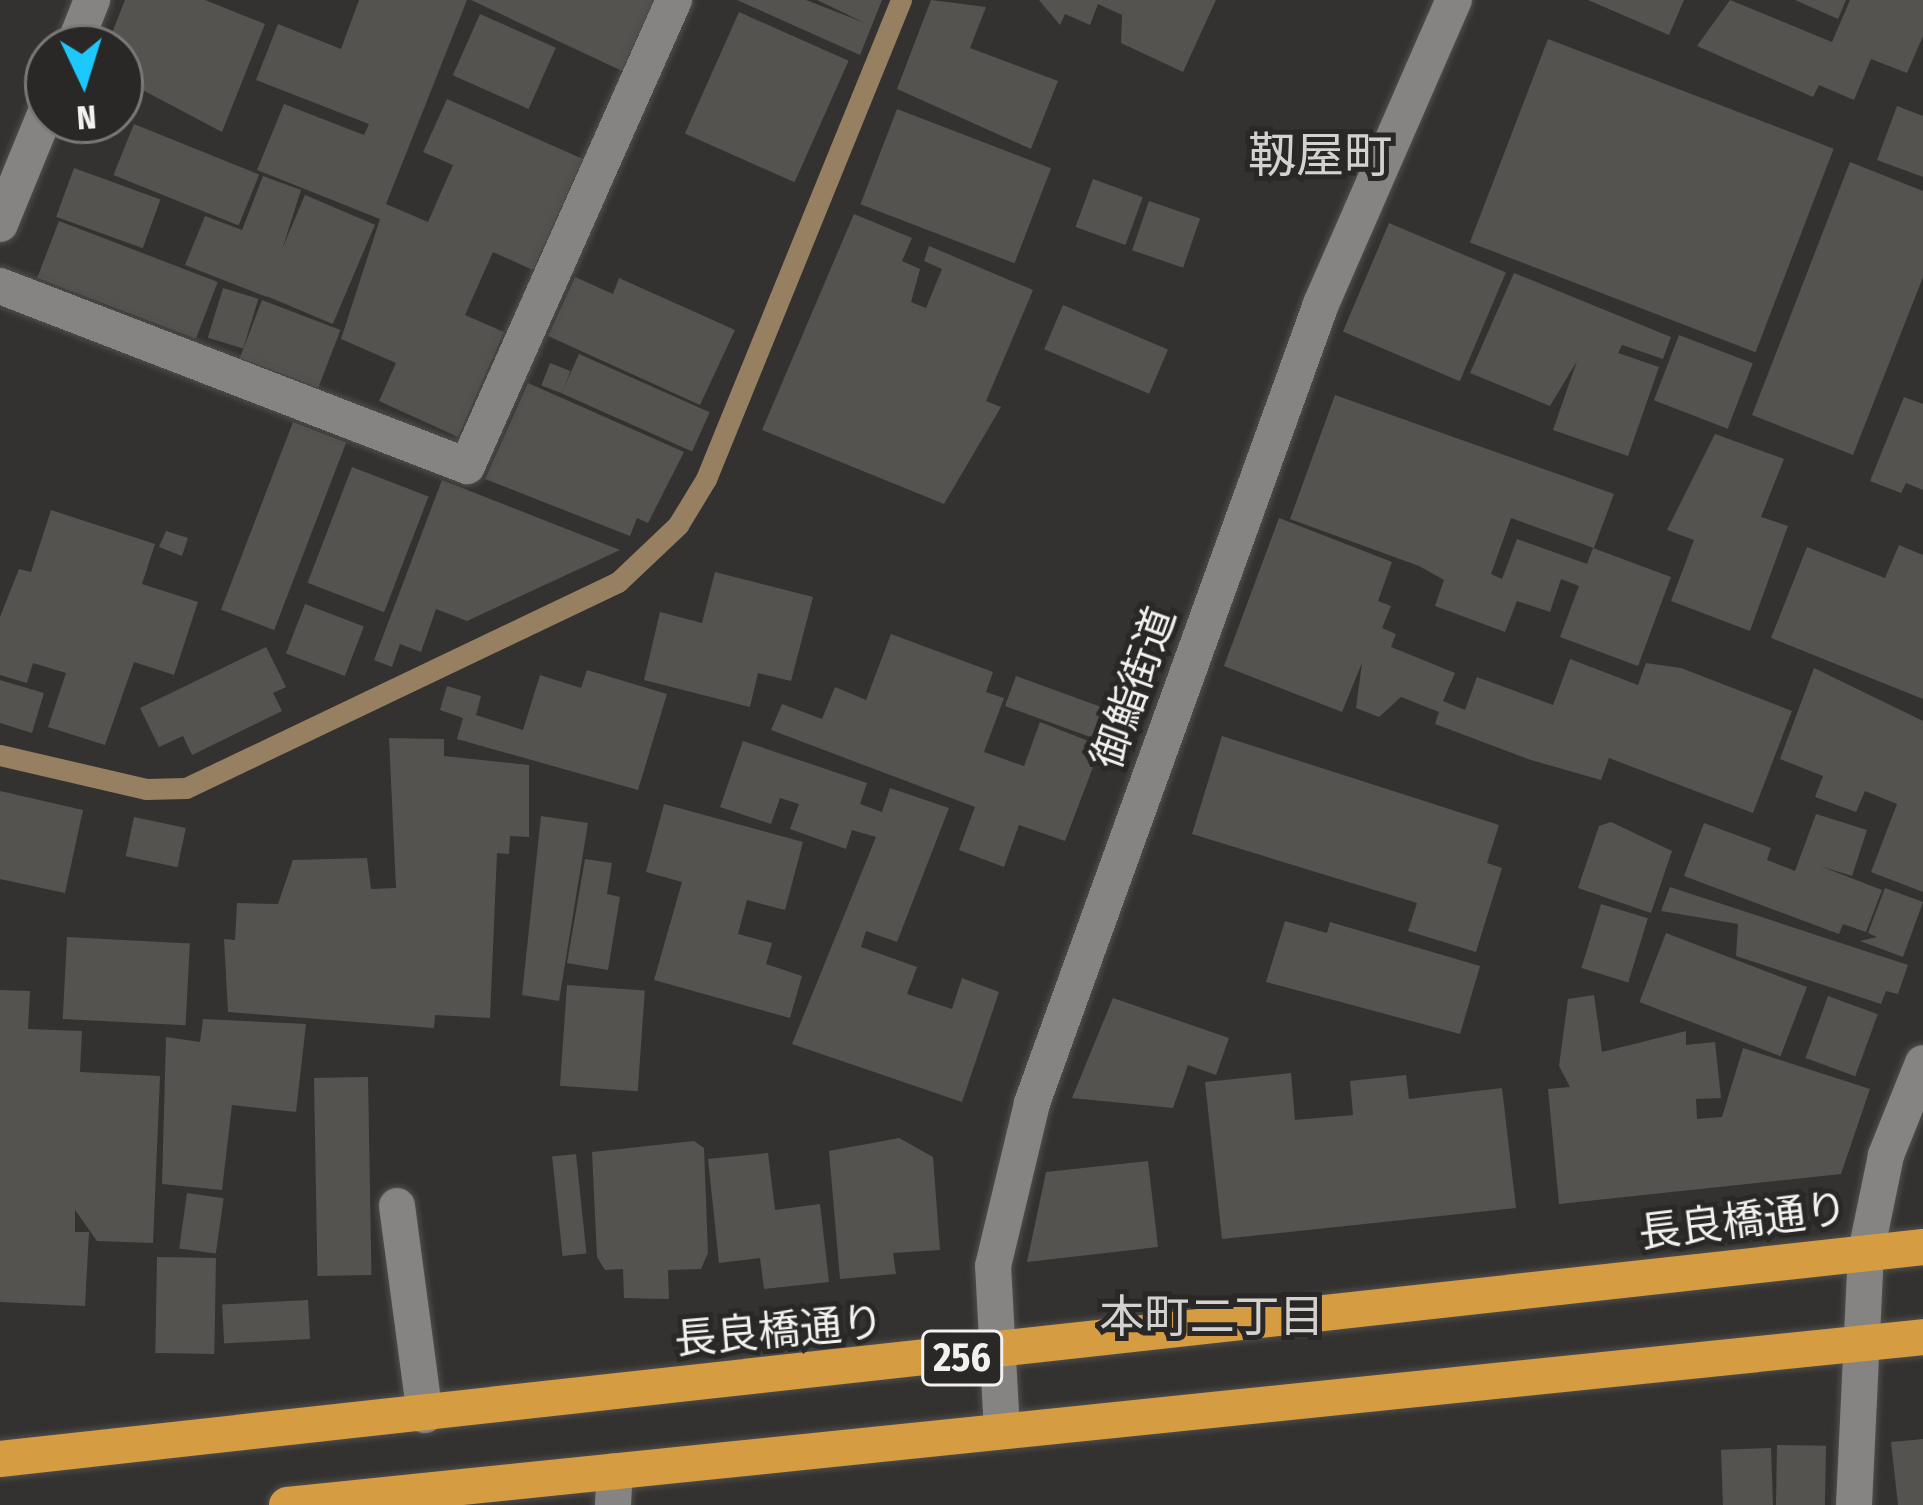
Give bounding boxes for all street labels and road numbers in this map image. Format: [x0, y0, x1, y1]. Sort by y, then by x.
street label: 御鮨街道 [1082, 600, 1186, 776]
street label: 長良橋通り [1636, 1183, 1850, 1259]
street label: 長良橋通り [672, 1297, 886, 1365]
road number: 256 [920, 1325, 1004, 1391]

